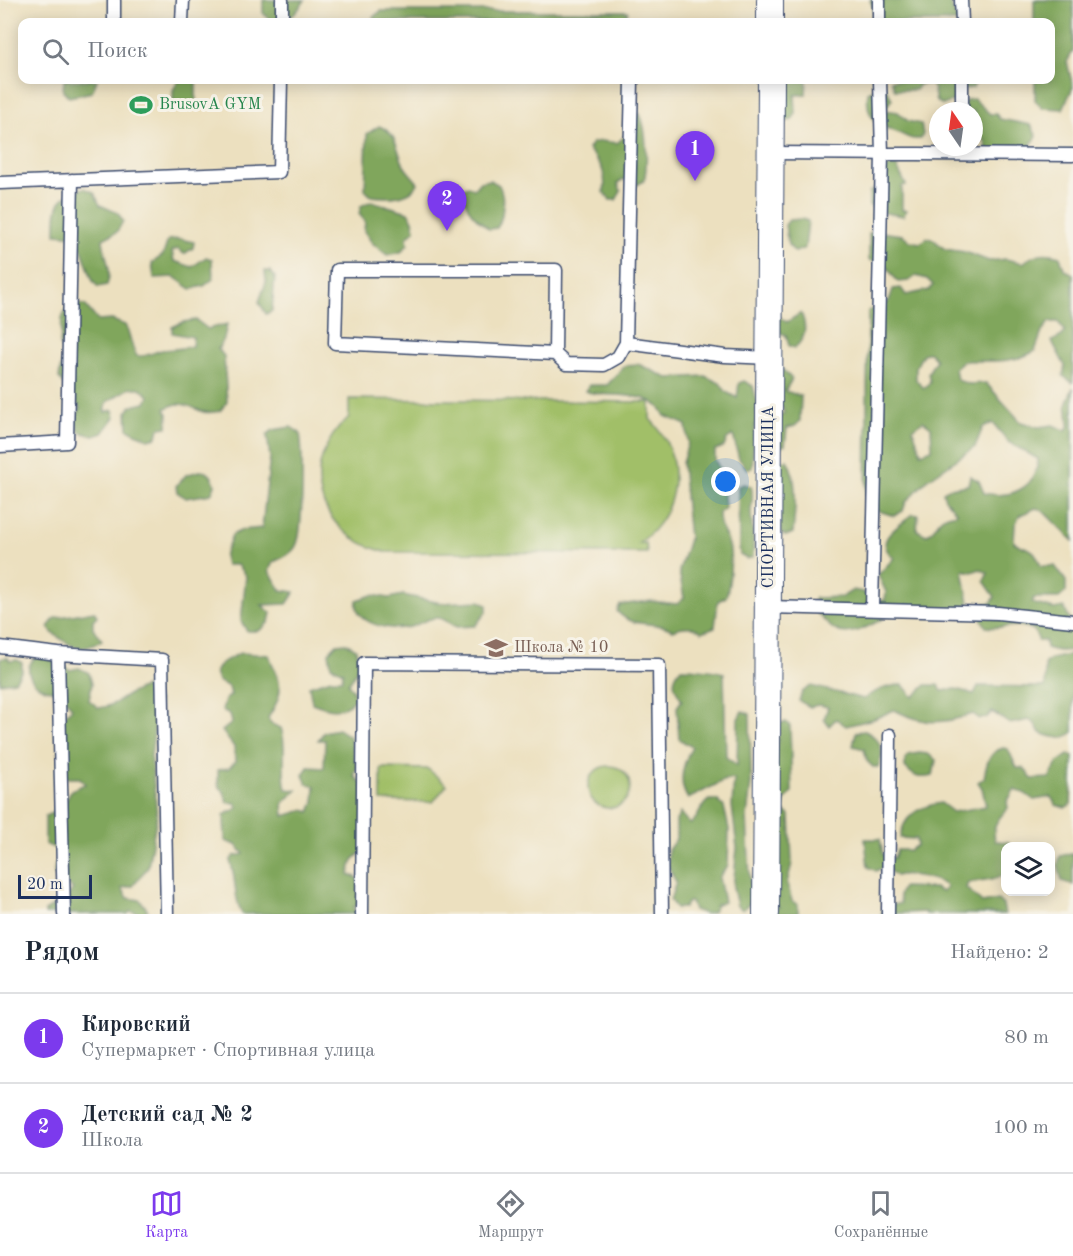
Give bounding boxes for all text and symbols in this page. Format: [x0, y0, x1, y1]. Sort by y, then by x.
search box [18, 18, 1055, 84]
icon: search [39, 35, 72, 68]
text: Поиск [87, 40, 148, 62]
sports icon: BrusovA GYM [128, 92, 154, 118]
place label: BrusovA GYM [159, 97, 261, 113]
north arrow [929, 102, 983, 156]
pin: 1 [676, 132, 714, 181]
pin: 2 [428, 182, 466, 231]
street label: СПОРТИВНАЯ УЛИЦА [761, 406, 777, 588]
your location [711, 467, 740, 496]
school or university icon: Школа № 10 [483, 635, 509, 661]
place label: Школа № 10 [514, 640, 608, 656]
map controls [1001, 842, 1055, 896]
button: layers [1001, 842, 1055, 896]
scale bar [18, 872, 92, 900]
text: 20 m [27, 877, 63, 893]
text: Рядом [24, 940, 99, 966]
text: Найдено: 2 [950, 943, 1049, 963]
text: Кировский [81, 1014, 191, 1036]
text: 1 [38, 1028, 49, 1048]
text: 80 m [1004, 1028, 1049, 1048]
text: Супермаркет · Спортивная улица [81, 1041, 375, 1061]
text: Детский сад № 2 [81, 1104, 253, 1126]
text: 2 [38, 1118, 49, 1138]
text: 100 m [993, 1118, 1049, 1138]
text: Школа [81, 1131, 143, 1151]
tab: Карта [145, 1187, 188, 1243]
tab: Маршрут [478, 1187, 544, 1243]
tab: Сохранённые [834, 1187, 928, 1243]

